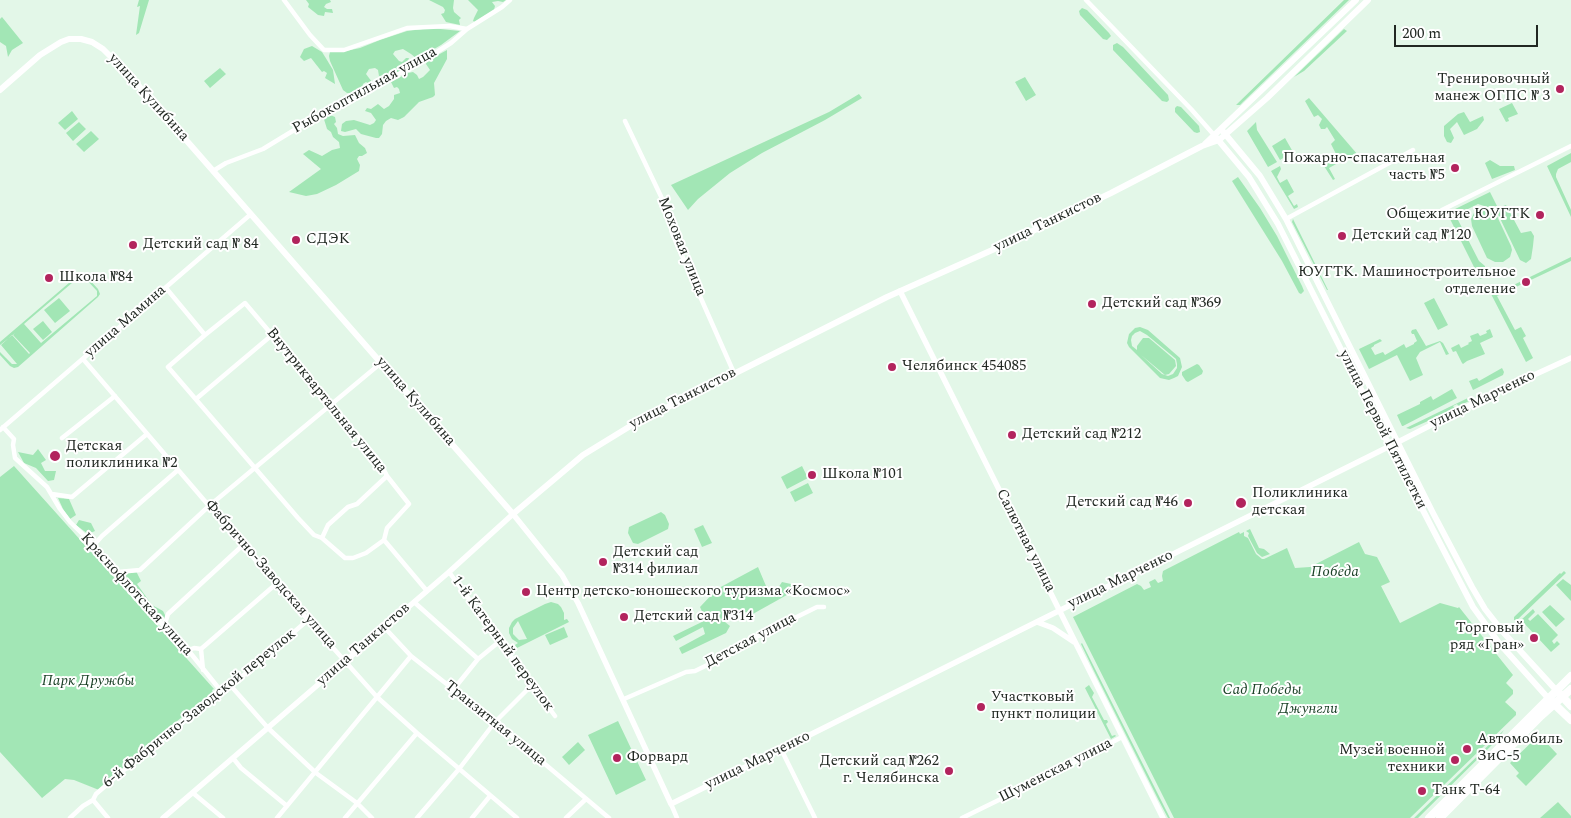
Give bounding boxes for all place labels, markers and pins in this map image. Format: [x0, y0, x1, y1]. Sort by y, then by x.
place label: Тренировочный манеж ОГПС № 3 [1435, 71, 1550, 106]
marker: Тренировочный манеж ОГПС № 3 [1554, 83, 1566, 95]
place label: Пожарно-спасательная часть №5 [1283, 150, 1445, 185]
marker: Пожарно-спасательная часть №5 [1449, 162, 1461, 174]
place label: Общежитие ЮУГТК [1386, 206, 1530, 224]
marker: Общежитие ЮУГТК [1534, 209, 1546, 221]
place label: Детский сад №120 [1352, 227, 1471, 245]
marker: Детский сад №120 [1336, 230, 1348, 242]
place label: СДЭК [306, 231, 350, 249]
marker: СДЭК [290, 234, 302, 246]
place label: Детский сад № 84 [143, 236, 258, 254]
marker: Детский сад № 84 [127, 239, 139, 251]
place label: ЮУГТК. Машиностроительное отделение [1298, 264, 1516, 299]
place label: Школа №84 [59, 269, 133, 287]
marker: Школа №84 [43, 272, 55, 284]
marker: ЮУГТК. Машиностроительное отделение [1520, 276, 1532, 288]
place label: Детский сад №369 [1102, 295, 1221, 313]
marker: Детский сад №369 [1086, 298, 1098, 310]
place label: Челябинск 454085 [902, 358, 1027, 376]
marker: Челябинск 454085 [886, 361, 898, 373]
place label: Детский сад №212 [1022, 426, 1141, 444]
marker: Детский сад №212 [1006, 429, 1018, 441]
place label: Детская поликлиника №2 [66, 438, 178, 473]
marker: Детская поликлиника №2 [48, 449, 62, 463]
place label: Школа №101 [822, 466, 903, 484]
marker: Школа №101 [806, 469, 818, 481]
place label: Поликлиника детская [1252, 485, 1348, 520]
place label: Детский сад №46 [1066, 494, 1178, 512]
marker: Поликлиника детская [1234, 496, 1248, 510]
marker: Детский сад №46 [1182, 497, 1194, 509]
place label: Детский сад №314 филиал [613, 544, 698, 579]
marker: Детский сад №314 филиал [597, 556, 609, 568]
place label: Центр детско-юношеского туризма «Космос» [536, 583, 850, 601]
marker: Центр детско-юношеского туризма «Космос» [520, 586, 532, 598]
place label: Детский сад №314 [634, 608, 753, 626]
marker: Детский сад №314 [618, 611, 630, 623]
place label: Торговый ряд «Гран» [1450, 620, 1524, 655]
marker: Торговый ряд «Гран» [1528, 632, 1540, 644]
place label: Участковый пункт полиции [991, 689, 1096, 724]
marker: Участковый пункт полиции [975, 701, 987, 713]
place label: Автомобиль ЗиС-5 [1477, 731, 1563, 766]
place label: Музей военной техники [1339, 742, 1445, 777]
marker: Автомобиль ЗиС-5 [1461, 743, 1473, 755]
place label: Форвард [627, 749, 688, 767]
marker: Форвард [611, 752, 623, 764]
place label: Детский сад №262 г. Челябинска [820, 753, 939, 788]
marker: Музей военной техники [1449, 754, 1461, 766]
marker: Детский сад №262 г. Челябинска [943, 765, 955, 777]
place label: Танк Т-64 [1432, 782, 1500, 800]
marker: Танк Т-64 [1416, 785, 1428, 797]

